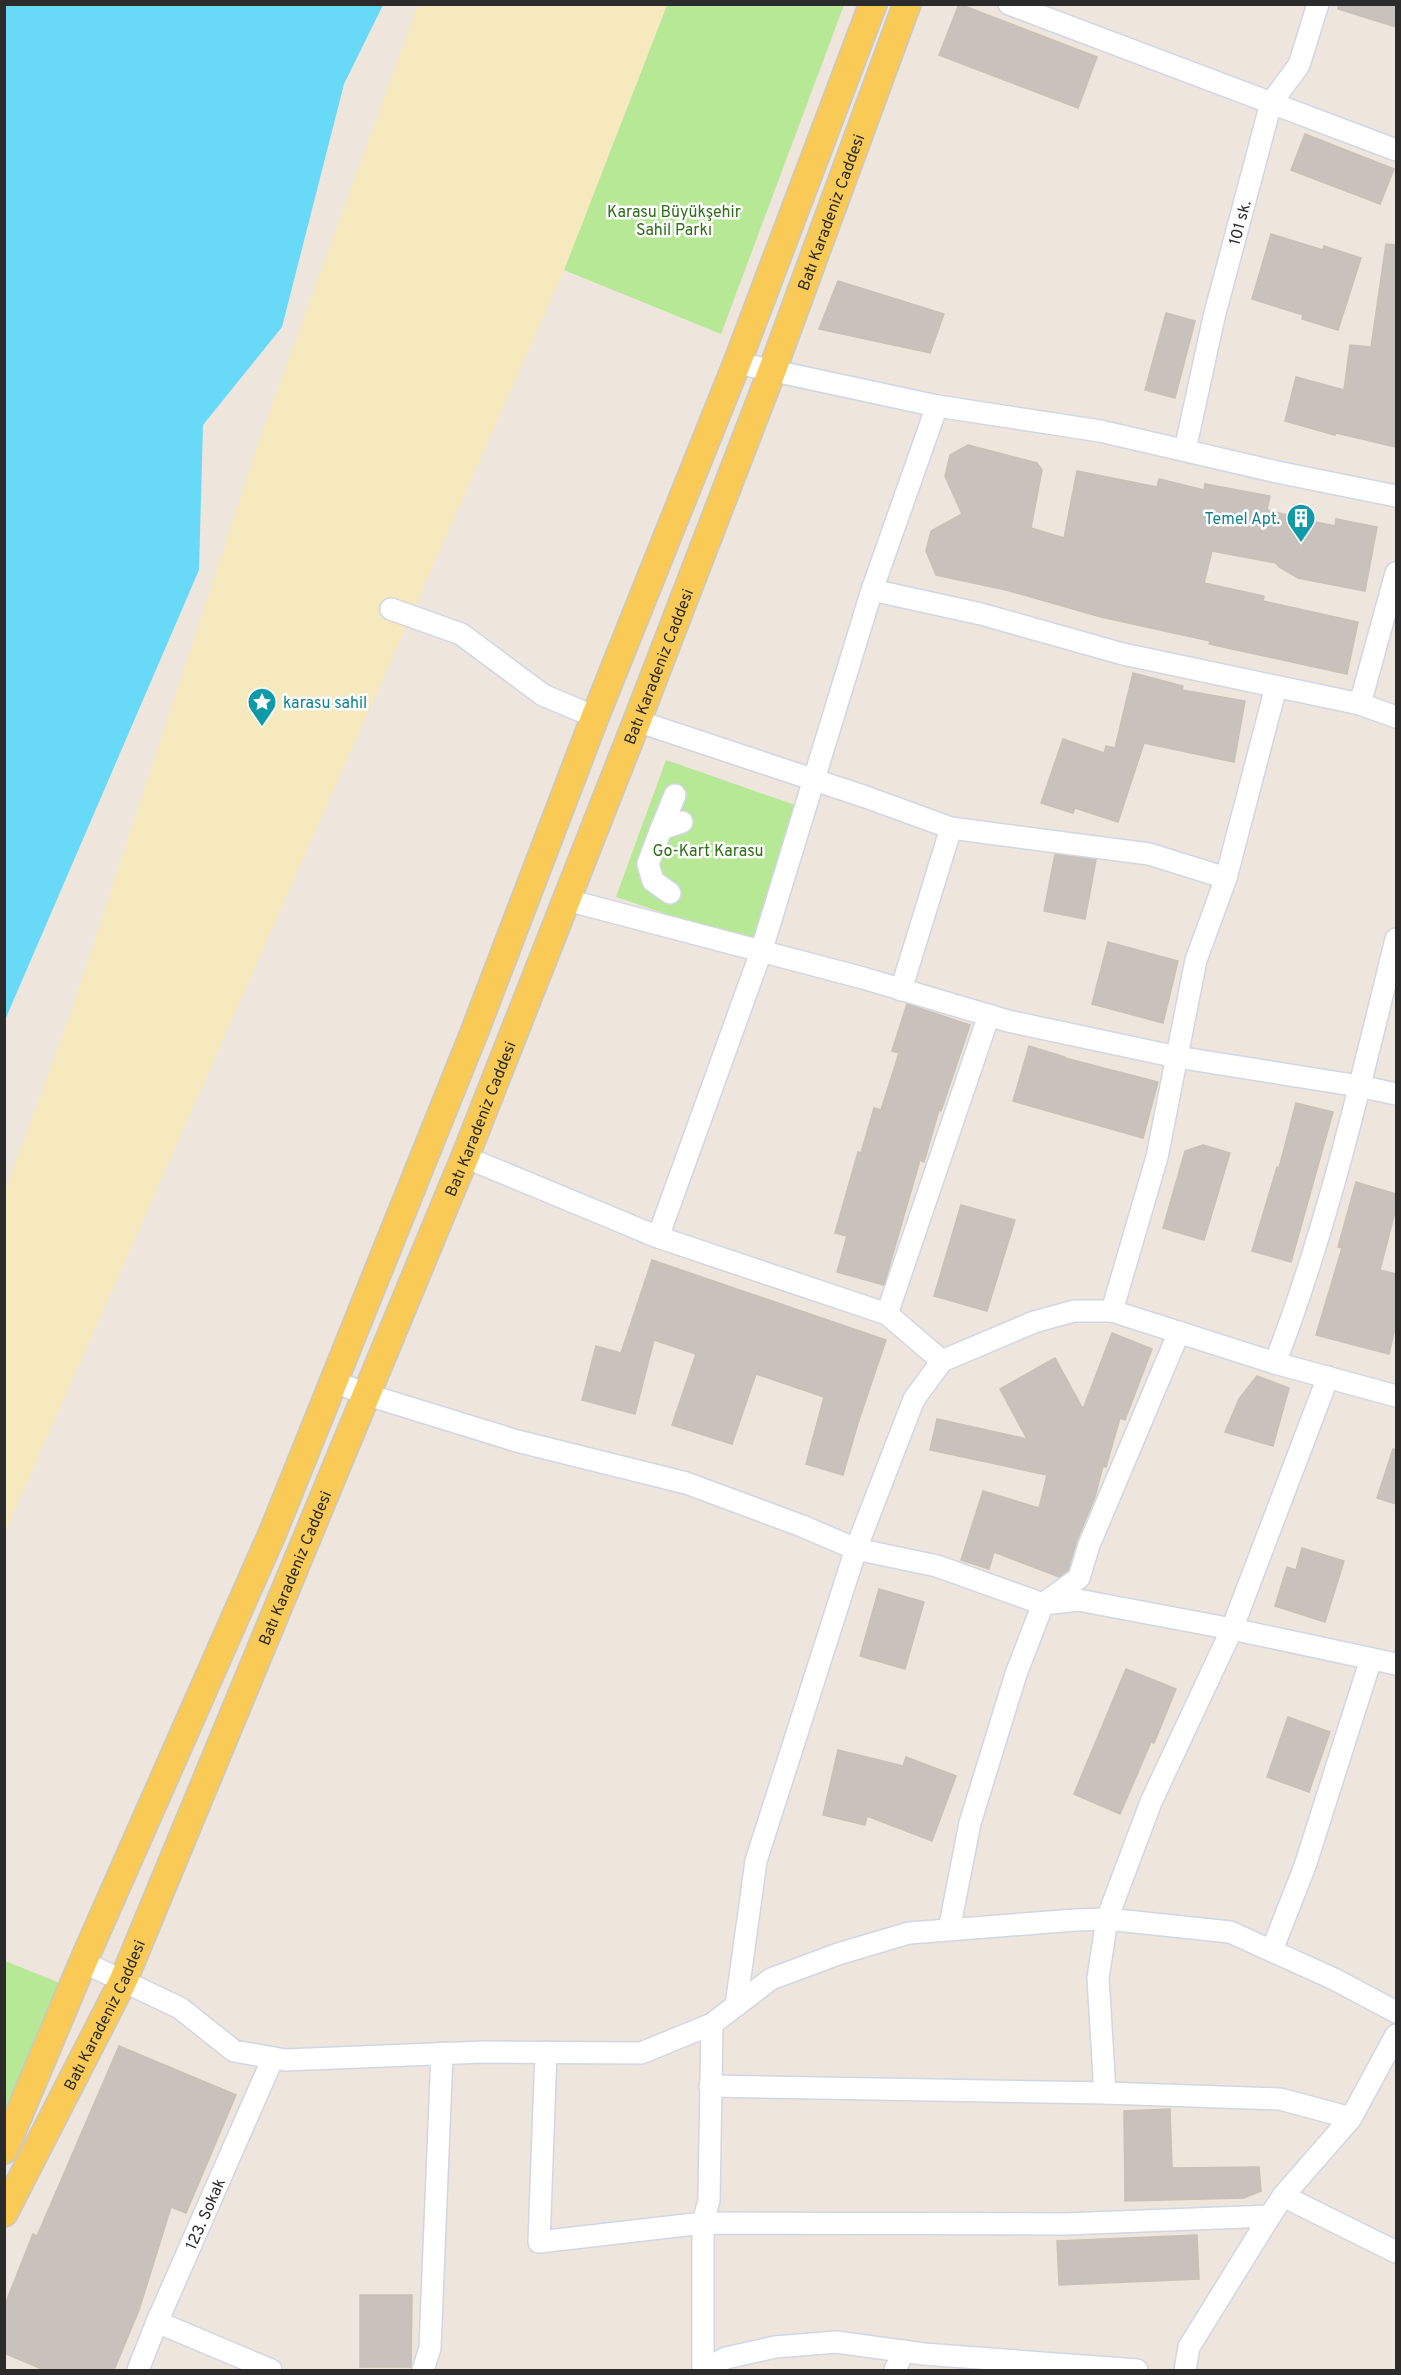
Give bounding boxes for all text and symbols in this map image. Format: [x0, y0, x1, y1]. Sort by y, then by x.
street label: Batı Karadeniz Caddesi [794, 132, 870, 294]
street label: 101 sk. [1226, 198, 1257, 248]
park label: Karasu Büyükşehir Sahil Parkı [607, 203, 741, 241]
building icon: Temel Apt. [1285, 502, 1317, 544]
place label: Temel Apt. [1205, 510, 1280, 530]
street label: Batı Karadeniz Caddesi [621, 586, 699, 748]
place icon: karasu sahil [246, 686, 278, 728]
place label: karasu sahil [283, 694, 367, 714]
park label: Go-Kart Karasu [652, 842, 764, 862]
street label: Batı Karadeniz Caddesi [442, 1039, 522, 1200]
street label: Batı Karadeniz Caddesi [255, 1488, 337, 1649]
street label: Batı Karadeniz Caddesi [60, 1937, 151, 2095]
street label: 123. Sokak [182, 2176, 231, 2253]

